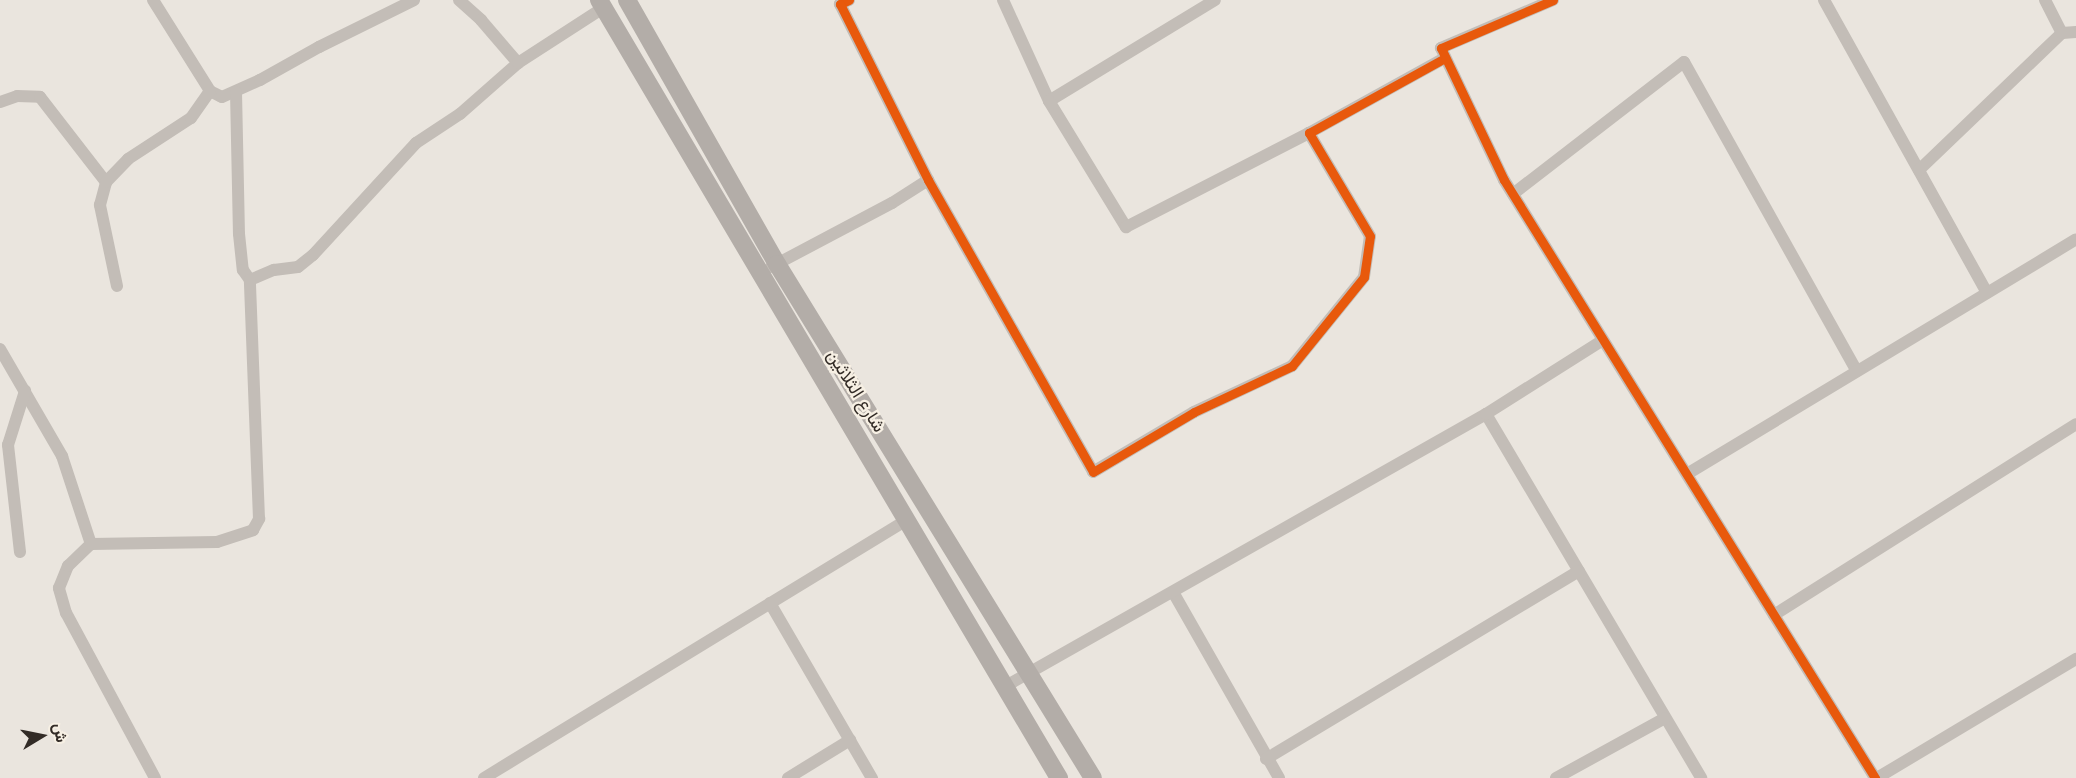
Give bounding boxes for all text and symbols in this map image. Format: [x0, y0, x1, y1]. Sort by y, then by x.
street label: شارع الثلاثين [822, 346, 890, 436]
north arrow [12, 706, 72, 766]
text: ش [49, 722, 71, 744]

